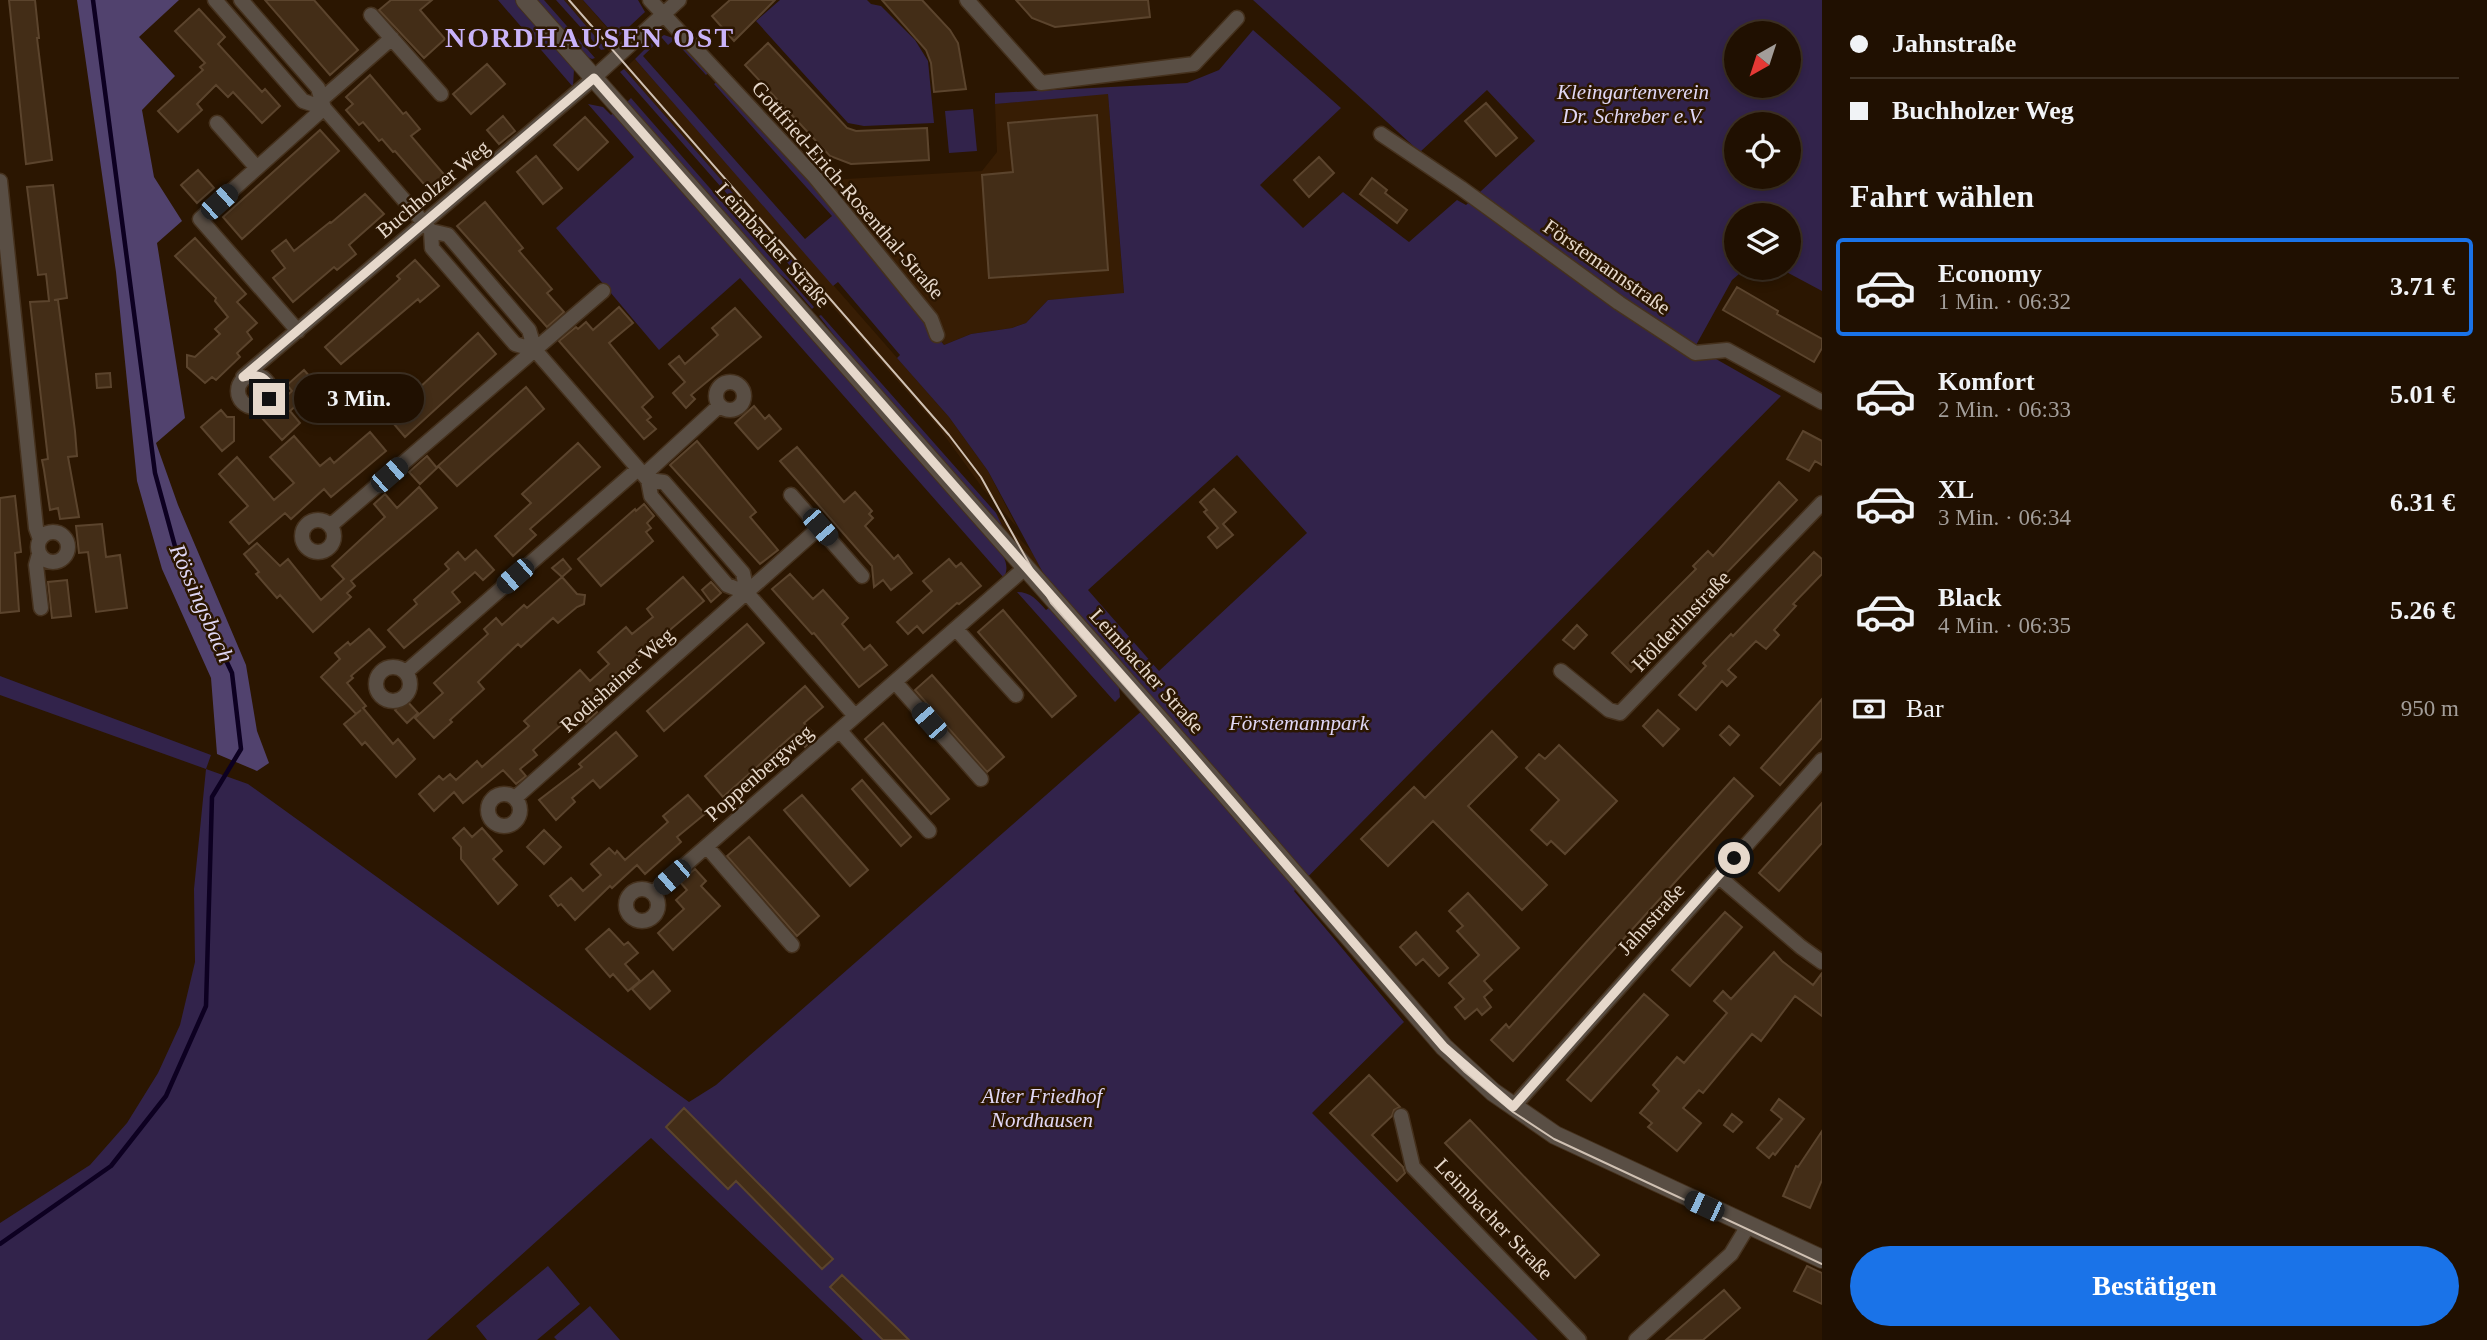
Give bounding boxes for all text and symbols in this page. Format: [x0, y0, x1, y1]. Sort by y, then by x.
north arrow [1724, 21, 1801, 98]
map controls [1724, 21, 1801, 280]
district label: NORDHAUSEN OST [445, 22, 735, 53]
text: Jahnstraße [1892, 29, 2016, 58]
street label: Gottfried-Erich-Rosenthal-Straße [747, 76, 949, 304]
park label: Kleingartenverein Dr. Schreber e.V. [1556, 80, 1709, 128]
text: Buchholzer Weg [1892, 96, 2074, 125]
button: locate [1724, 112, 1801, 189]
street label: Buchholzer Weg [372, 135, 495, 243]
street label: Leimbacher Straße [711, 178, 835, 312]
text: Fahrt wählen [1850, 178, 2034, 214]
car [197, 180, 242, 224]
button: layers [1724, 203, 1801, 280]
street label: Förstemannstraße [1539, 214, 1675, 320]
icon: car [1854, 256, 1917, 319]
text: Economy [1938, 259, 2042, 288]
text: 3.71 € [2390, 272, 2455, 301]
text: 1 Min. · 06:32 [1938, 289, 2071, 314]
icon: car [1854, 364, 1917, 427]
text: Komfort [1938, 367, 2035, 396]
callout: 3 Min. [294, 374, 423, 424]
text: 5.01 € [2390, 380, 2455, 409]
route end [253, 383, 285, 415]
text: 3 Min. [327, 386, 391, 411]
text: 2 Min. · 06:33 [1938, 397, 2071, 422]
car [367, 453, 412, 497]
icon: car [1854, 472, 1917, 535]
text: XL [1938, 475, 1974, 504]
text: 6.31 € [2390, 488, 2455, 517]
car [799, 504, 842, 550]
text: 3 Min. · 06:34 [1938, 505, 2071, 530]
water label: Rössingsbach [164, 539, 239, 666]
car [493, 554, 538, 598]
street label: Hölderlinstraße [1627, 566, 1735, 676]
icon: car [1854, 580, 1917, 643]
text: Black [1938, 583, 2002, 612]
text: 5.26 € [2390, 596, 2455, 625]
street label: Leimbacher Straße [1085, 604, 1209, 738]
text: 4 Min. · 06:35 [1938, 613, 2071, 638]
street label: Rodishainer Weg [555, 622, 679, 737]
icon: cash [1850, 690, 1888, 728]
text: Bar [1906, 694, 1944, 723]
text: 950 m [2401, 696, 2459, 721]
car [908, 698, 951, 744]
park label: Förstemannpark [1228, 711, 1370, 735]
street label: Poppenbergweg [700, 719, 818, 826]
route start [1718, 842, 1750, 874]
car [650, 855, 695, 899]
street label: Jahnstraße [1612, 878, 1690, 960]
park label: Alter Friedhof Nordhausen [980, 1084, 1106, 1132]
street label: Leimbacher Straße [1430, 1153, 1558, 1285]
car [1681, 1188, 1728, 1224]
button: Bestätigen [1850, 1246, 2459, 1326]

